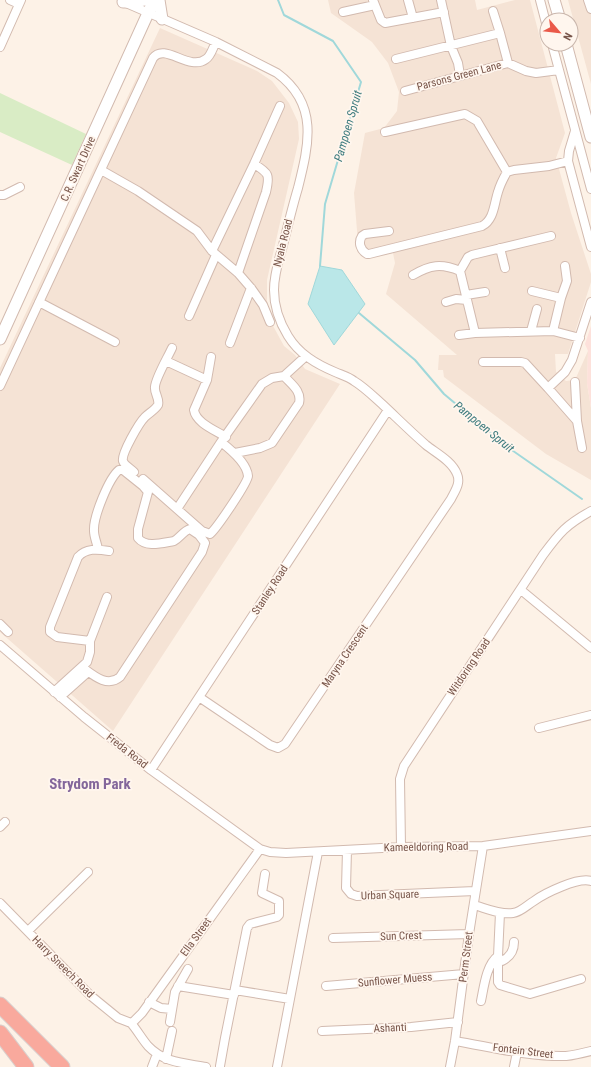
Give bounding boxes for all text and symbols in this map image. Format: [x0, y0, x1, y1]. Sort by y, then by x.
north arrow [539, 12, 579, 52]
text: N [560, 30, 575, 43]
street label: Parsons Green Lane [415, 58, 503, 94]
water label: Pampoen Spruit [331, 88, 365, 163]
street label: C.R. Swart Drive [58, 134, 98, 204]
street label: Nyala Road [271, 218, 295, 268]
water label: Pampoen Spruit [451, 399, 517, 456]
street label: Stanley Road [249, 563, 291, 617]
street label: Maryna Crescent [319, 622, 371, 690]
street label: Witdoring Road [445, 636, 493, 698]
street label: Freda Road [104, 731, 150, 771]
district label: Strydom Park [49, 775, 132, 793]
street label: Kameeldoring Road [384, 840, 468, 854]
street label: Urban Square [361, 887, 419, 903]
street label: Ella Street [178, 915, 214, 959]
street label: Sun Crest [380, 929, 422, 943]
street label: Perm Street [456, 931, 476, 983]
street label: Harry Sneech Road [29, 933, 97, 1001]
street label: Sunflower Muess [357, 970, 433, 990]
street label: Ashanti [373, 1021, 407, 1035]
street label: Fontein Street [492, 1041, 554, 1061]

